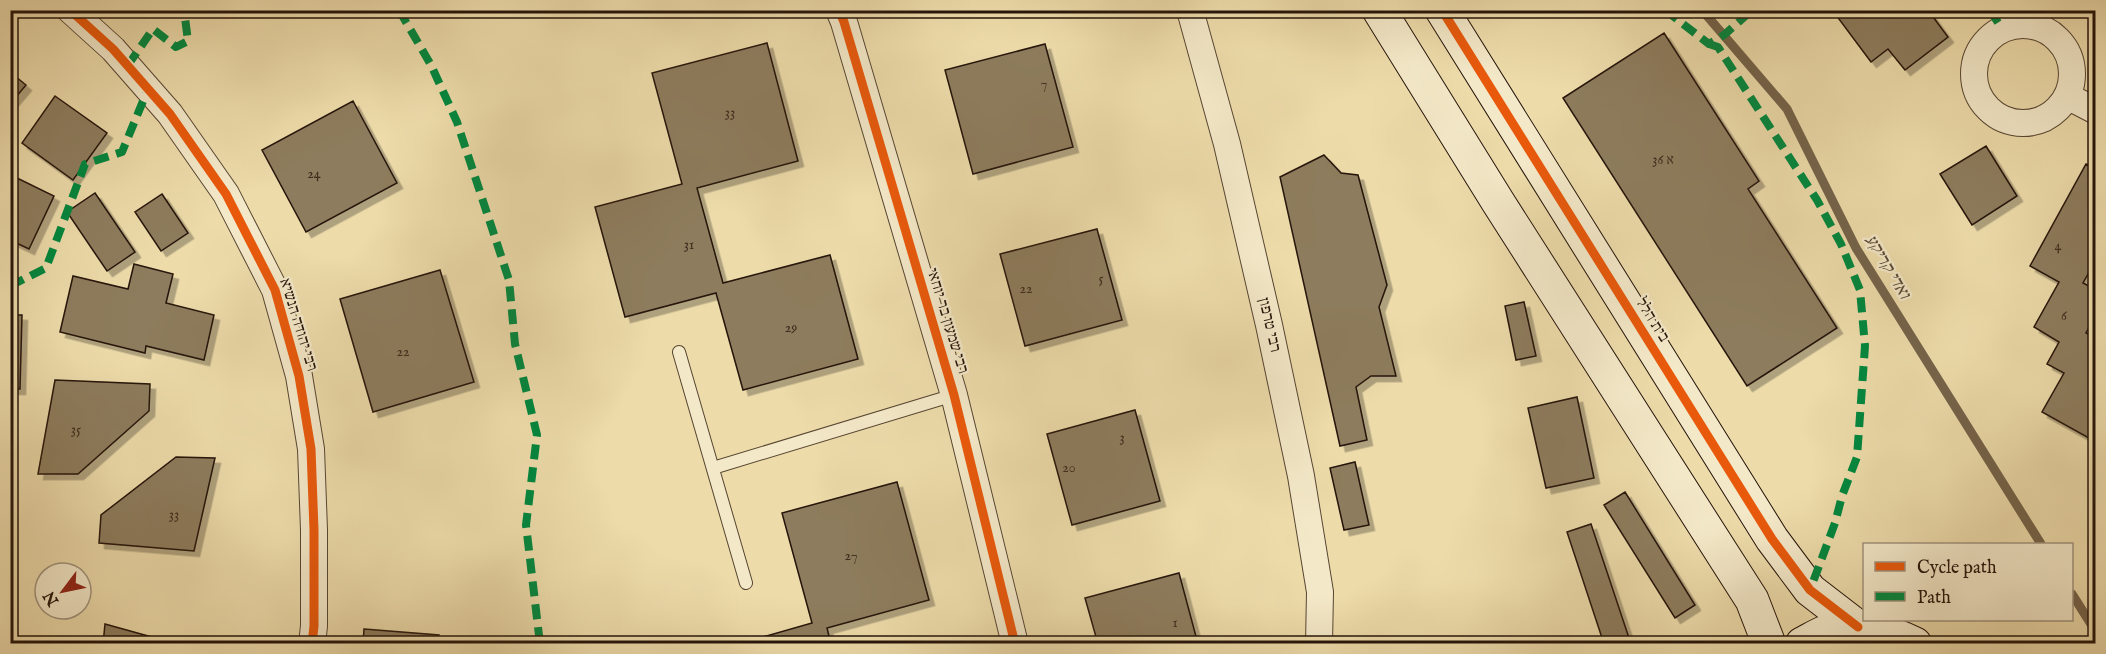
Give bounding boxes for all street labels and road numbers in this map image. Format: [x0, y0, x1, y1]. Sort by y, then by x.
street label: רבי שמעון בר יוחאי [921, 266, 973, 376]
street label: רבי יהודה הנשיא [274, 276, 322, 374]
street label: בית הלל [1631, 294, 1673, 346]
street label: רבי טרפון [1253, 296, 1285, 354]

